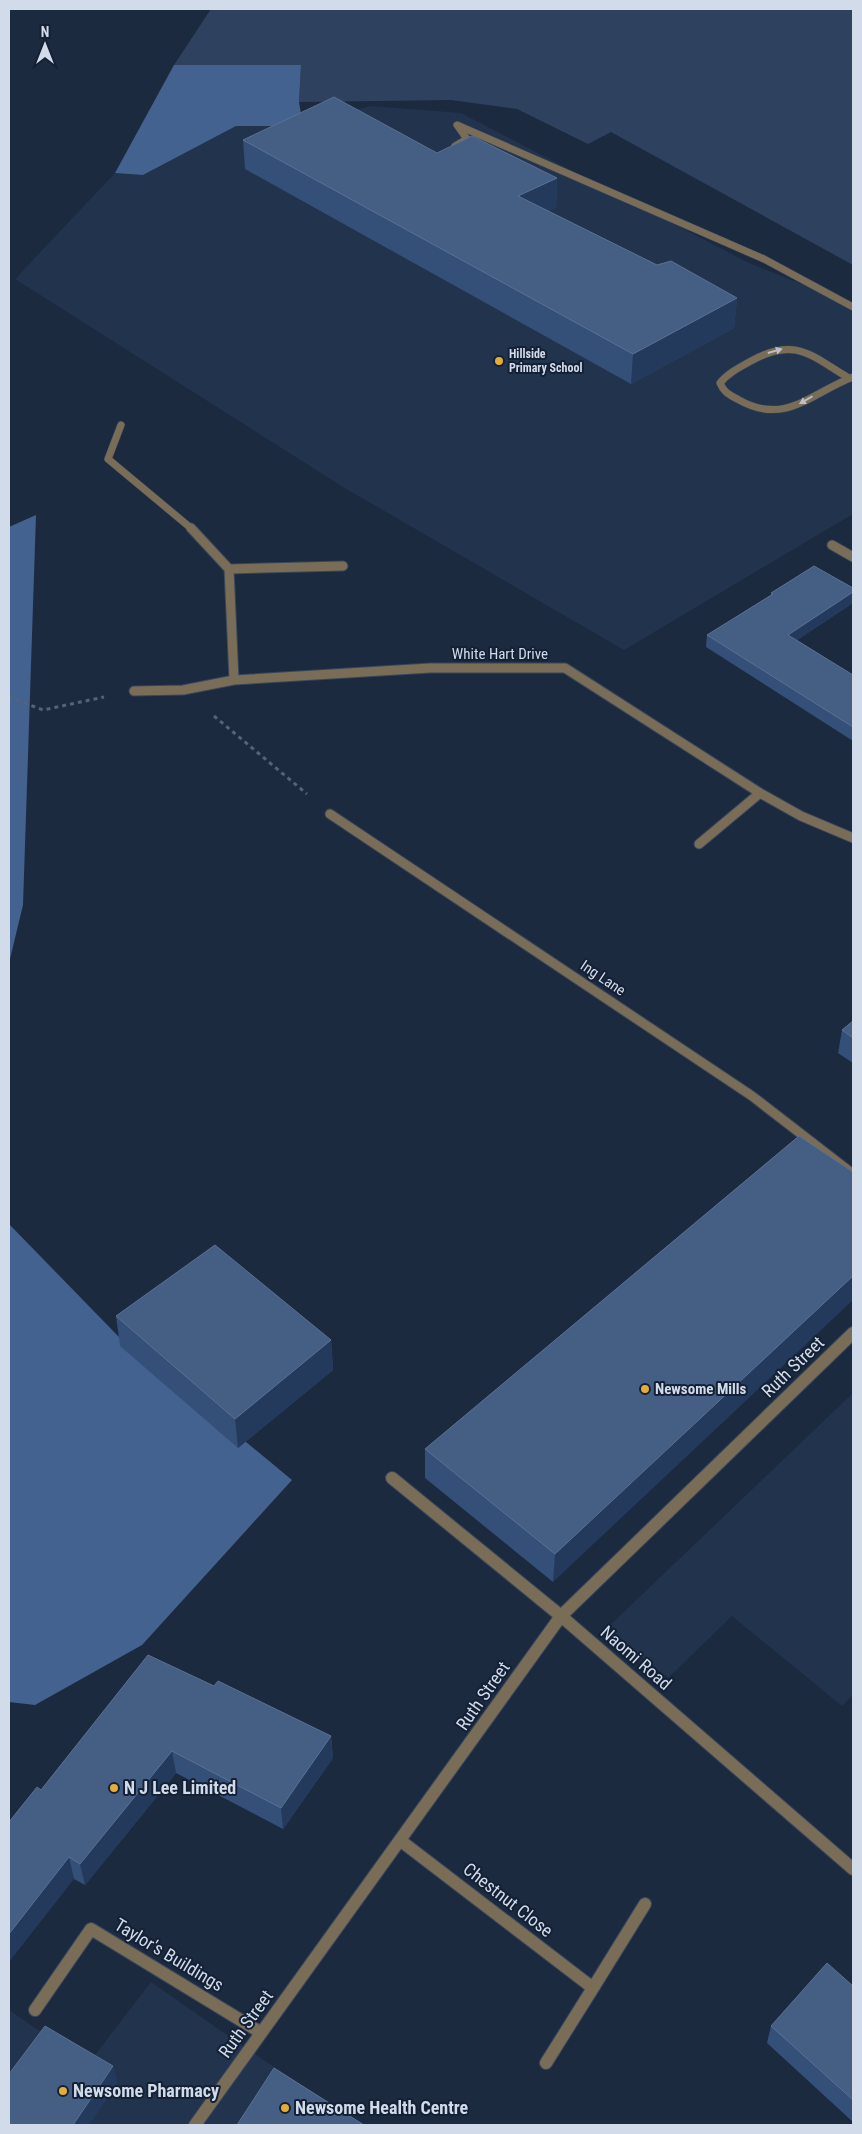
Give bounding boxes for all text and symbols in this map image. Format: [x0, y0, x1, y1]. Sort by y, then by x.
north arrow [20, 20, 70, 70]
text: N [41, 24, 49, 40]
place label: Hillside Primary School [509, 347, 582, 375]
one-way arrow [768, 347, 783, 355]
marker: Hillside Primary School [493, 355, 505, 367]
one-way arrow [799, 396, 812, 405]
street label: White Hart Drive [452, 645, 548, 663]
street label: Ing Lane [577, 956, 629, 1000]
street label: Ruth Street [757, 1332, 828, 1401]
place label: Newsome Mills [655, 1380, 747, 1398]
marker: Newsome Mills [639, 1383, 651, 1395]
street label: Naomi Road [597, 1621, 676, 1694]
street label: Ruth Street [451, 1658, 514, 1734]
place label: N J Lee Limited [124, 1777, 236, 1798]
marker: N J Lee Limited [108, 1782, 120, 1794]
street label: Chestnut Close [459, 1858, 557, 1941]
street label: Taylor's Buildings [111, 1914, 228, 1995]
street label: Ruth Street [214, 1986, 277, 2062]
place label: Newsome Pharmacy [73, 2080, 219, 2101]
marker: Newsome Pharmacy [57, 2085, 69, 2097]
place label: Newsome Health Centre [295, 2097, 469, 2118]
marker: Newsome Health Centre [279, 2102, 291, 2114]

